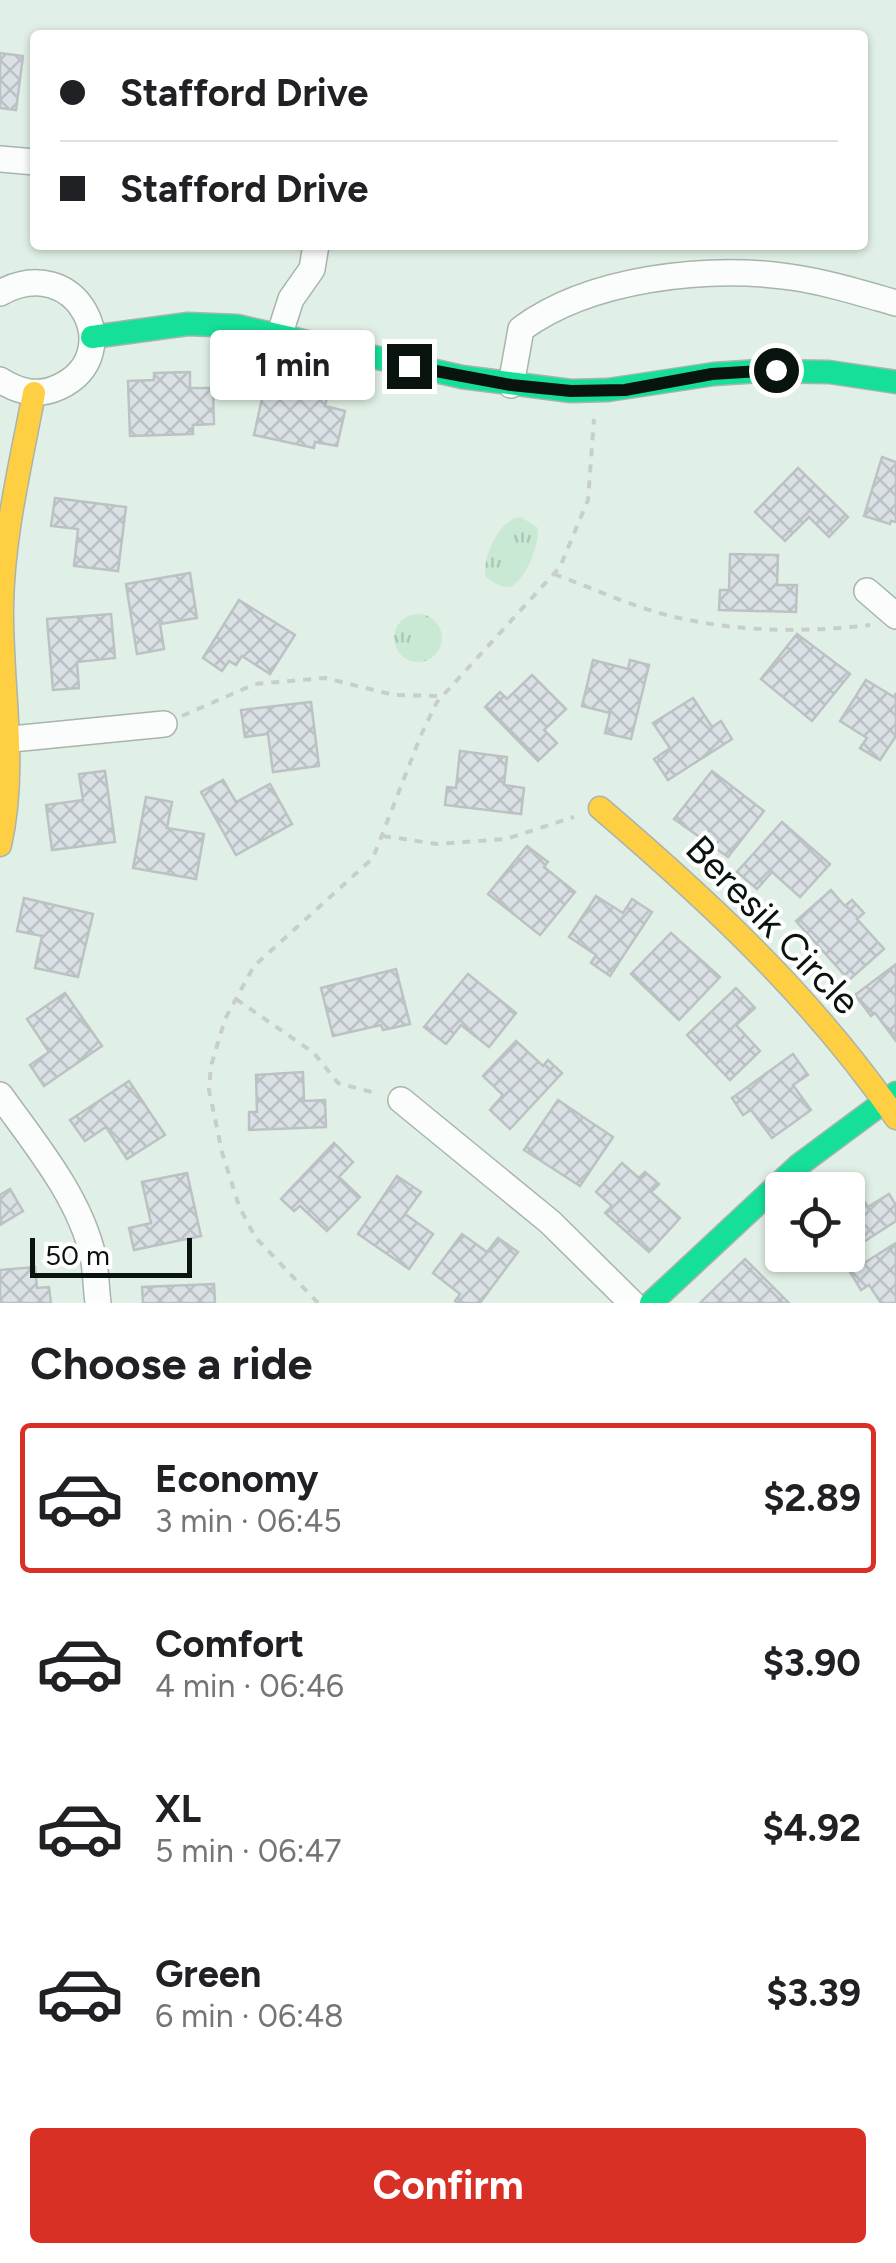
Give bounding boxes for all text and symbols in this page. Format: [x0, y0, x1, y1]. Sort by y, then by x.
text: Stafford Drive [120, 70, 368, 116]
text: Stafford Drive [120, 166, 368, 212]
callout: 1 min [209, 331, 374, 401]
route end [387, 344, 432, 389]
text: 1 min [255, 346, 330, 384]
route start [754, 348, 799, 393]
street label: Beresik Circle [676, 826, 870, 1024]
map controls [765, 1172, 865, 1272]
button: locate [765, 1172, 865, 1272]
scale bar [30, 1233, 192, 1278]
text: 50 m [45, 1238, 110, 1272]
text: Choose a ride [30, 1336, 312, 1390]
icon: car [35, 1453, 125, 1543]
text: Economy [155, 1456, 318, 1502]
text: $2.89 [763, 1475, 861, 1521]
text: 3 min · 06:45 [155, 1502, 342, 1540]
icon: car [35, 1618, 125, 1708]
text: Comfort [155, 1621, 304, 1667]
text: $3.90 [763, 1640, 861, 1686]
text: 4 min · 06:46 [155, 1667, 344, 1705]
icon: car [35, 1783, 125, 1873]
text: XL [155, 1786, 201, 1832]
text: $4.92 [762, 1805, 861, 1851]
text: 5 min · 06:47 [155, 1832, 342, 1870]
icon: car [35, 1948, 125, 2038]
text: Green [155, 1951, 261, 1997]
text: $3.39 [766, 1970, 861, 2016]
text: 6 min · 06:48 [155, 1997, 344, 2035]
button: Confirm [30, 2128, 866, 2243]

